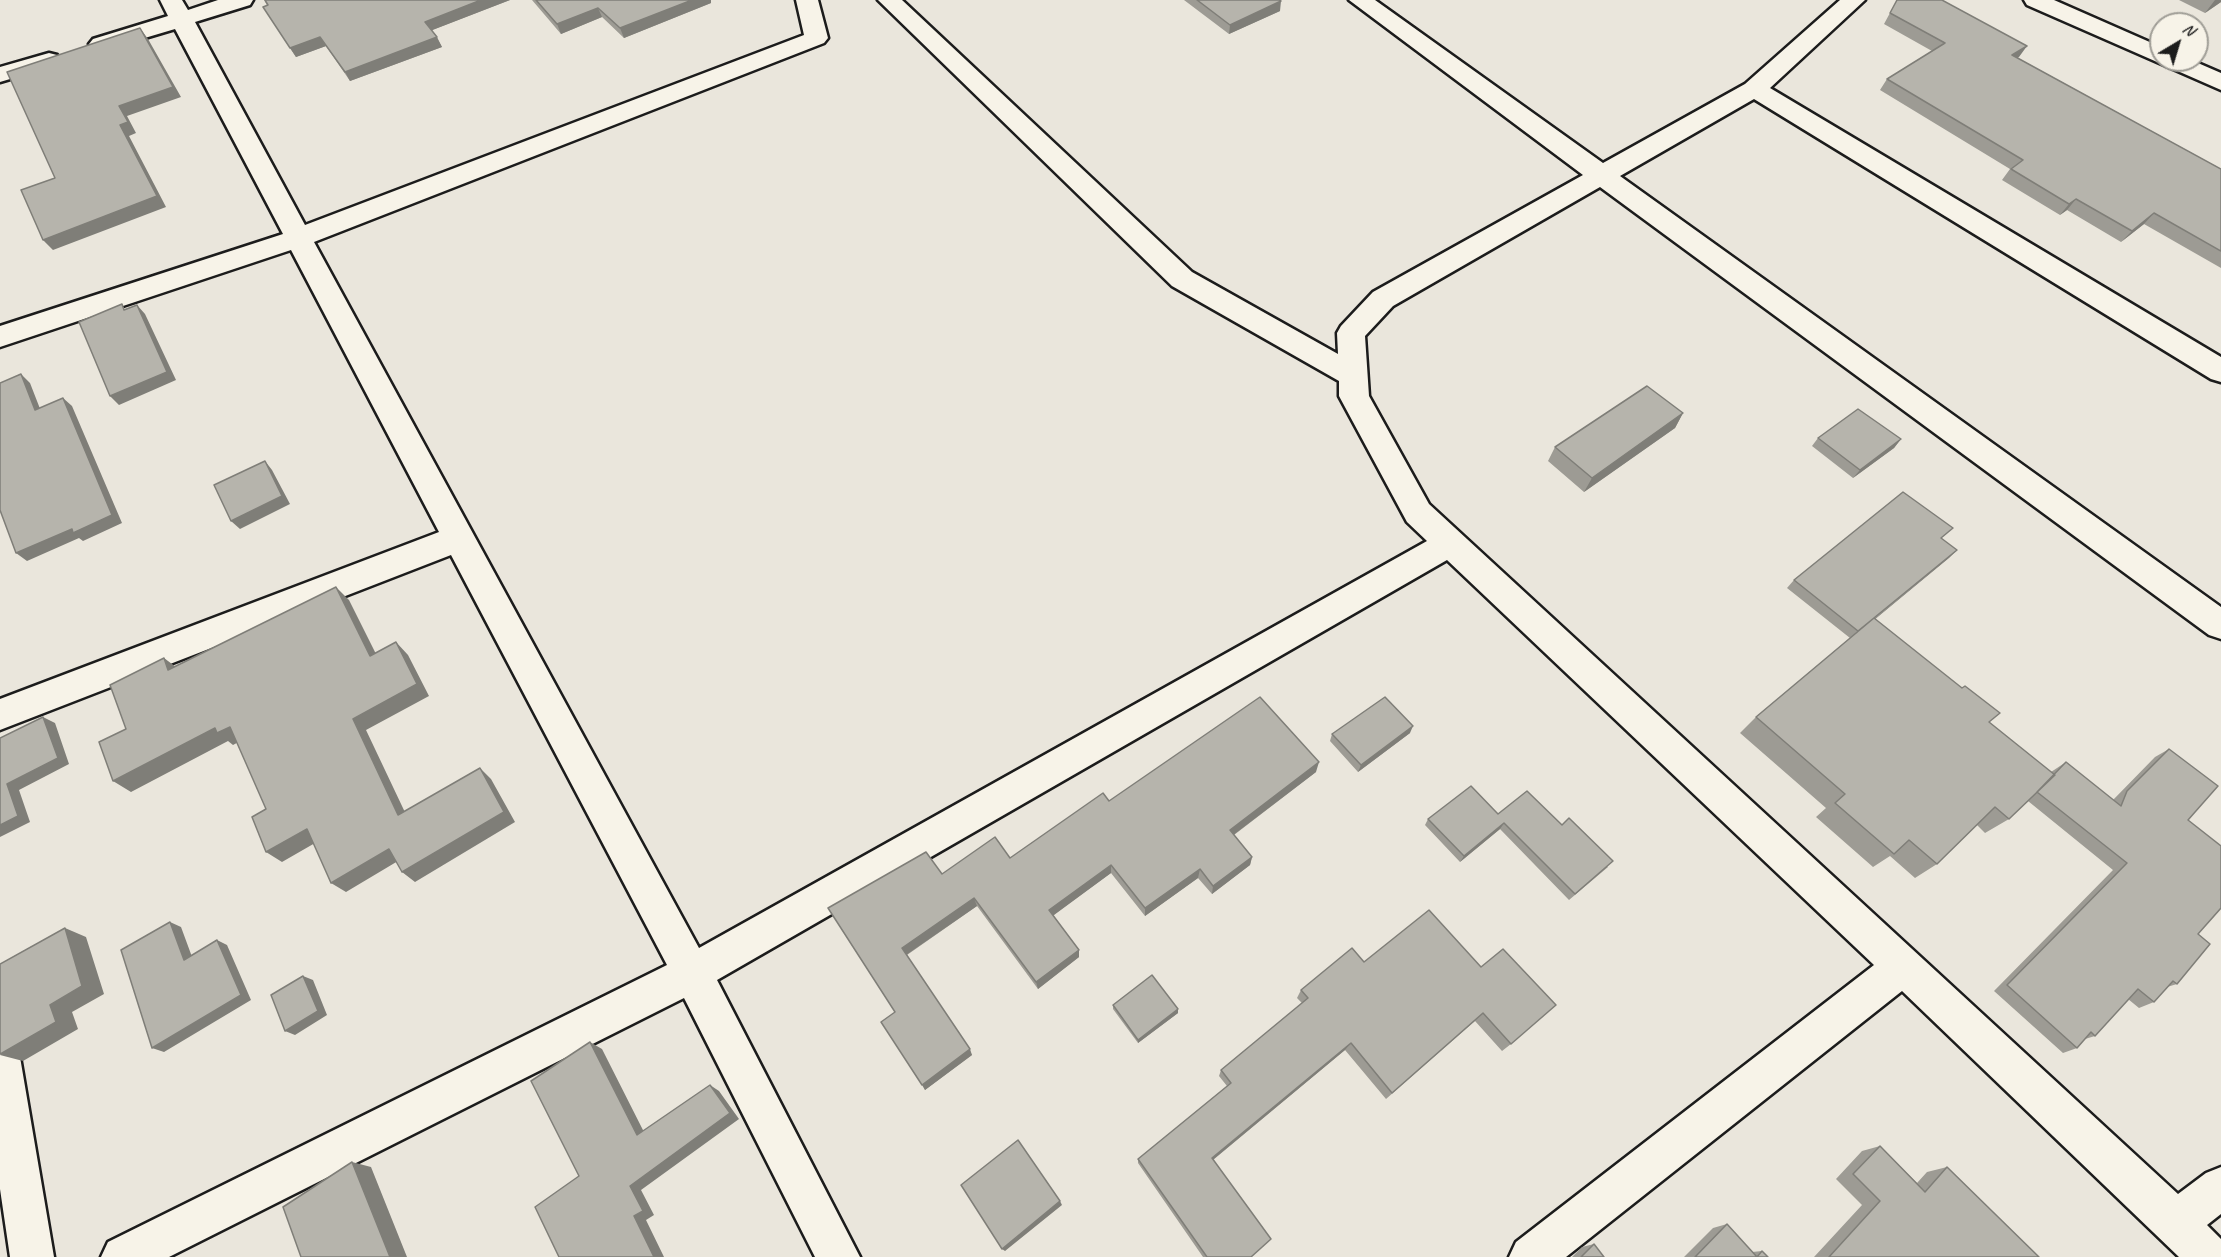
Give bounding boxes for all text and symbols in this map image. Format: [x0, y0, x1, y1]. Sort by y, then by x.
north arrow [2149, 12, 2209, 72]
text: N [2179, 18, 2199, 40]

